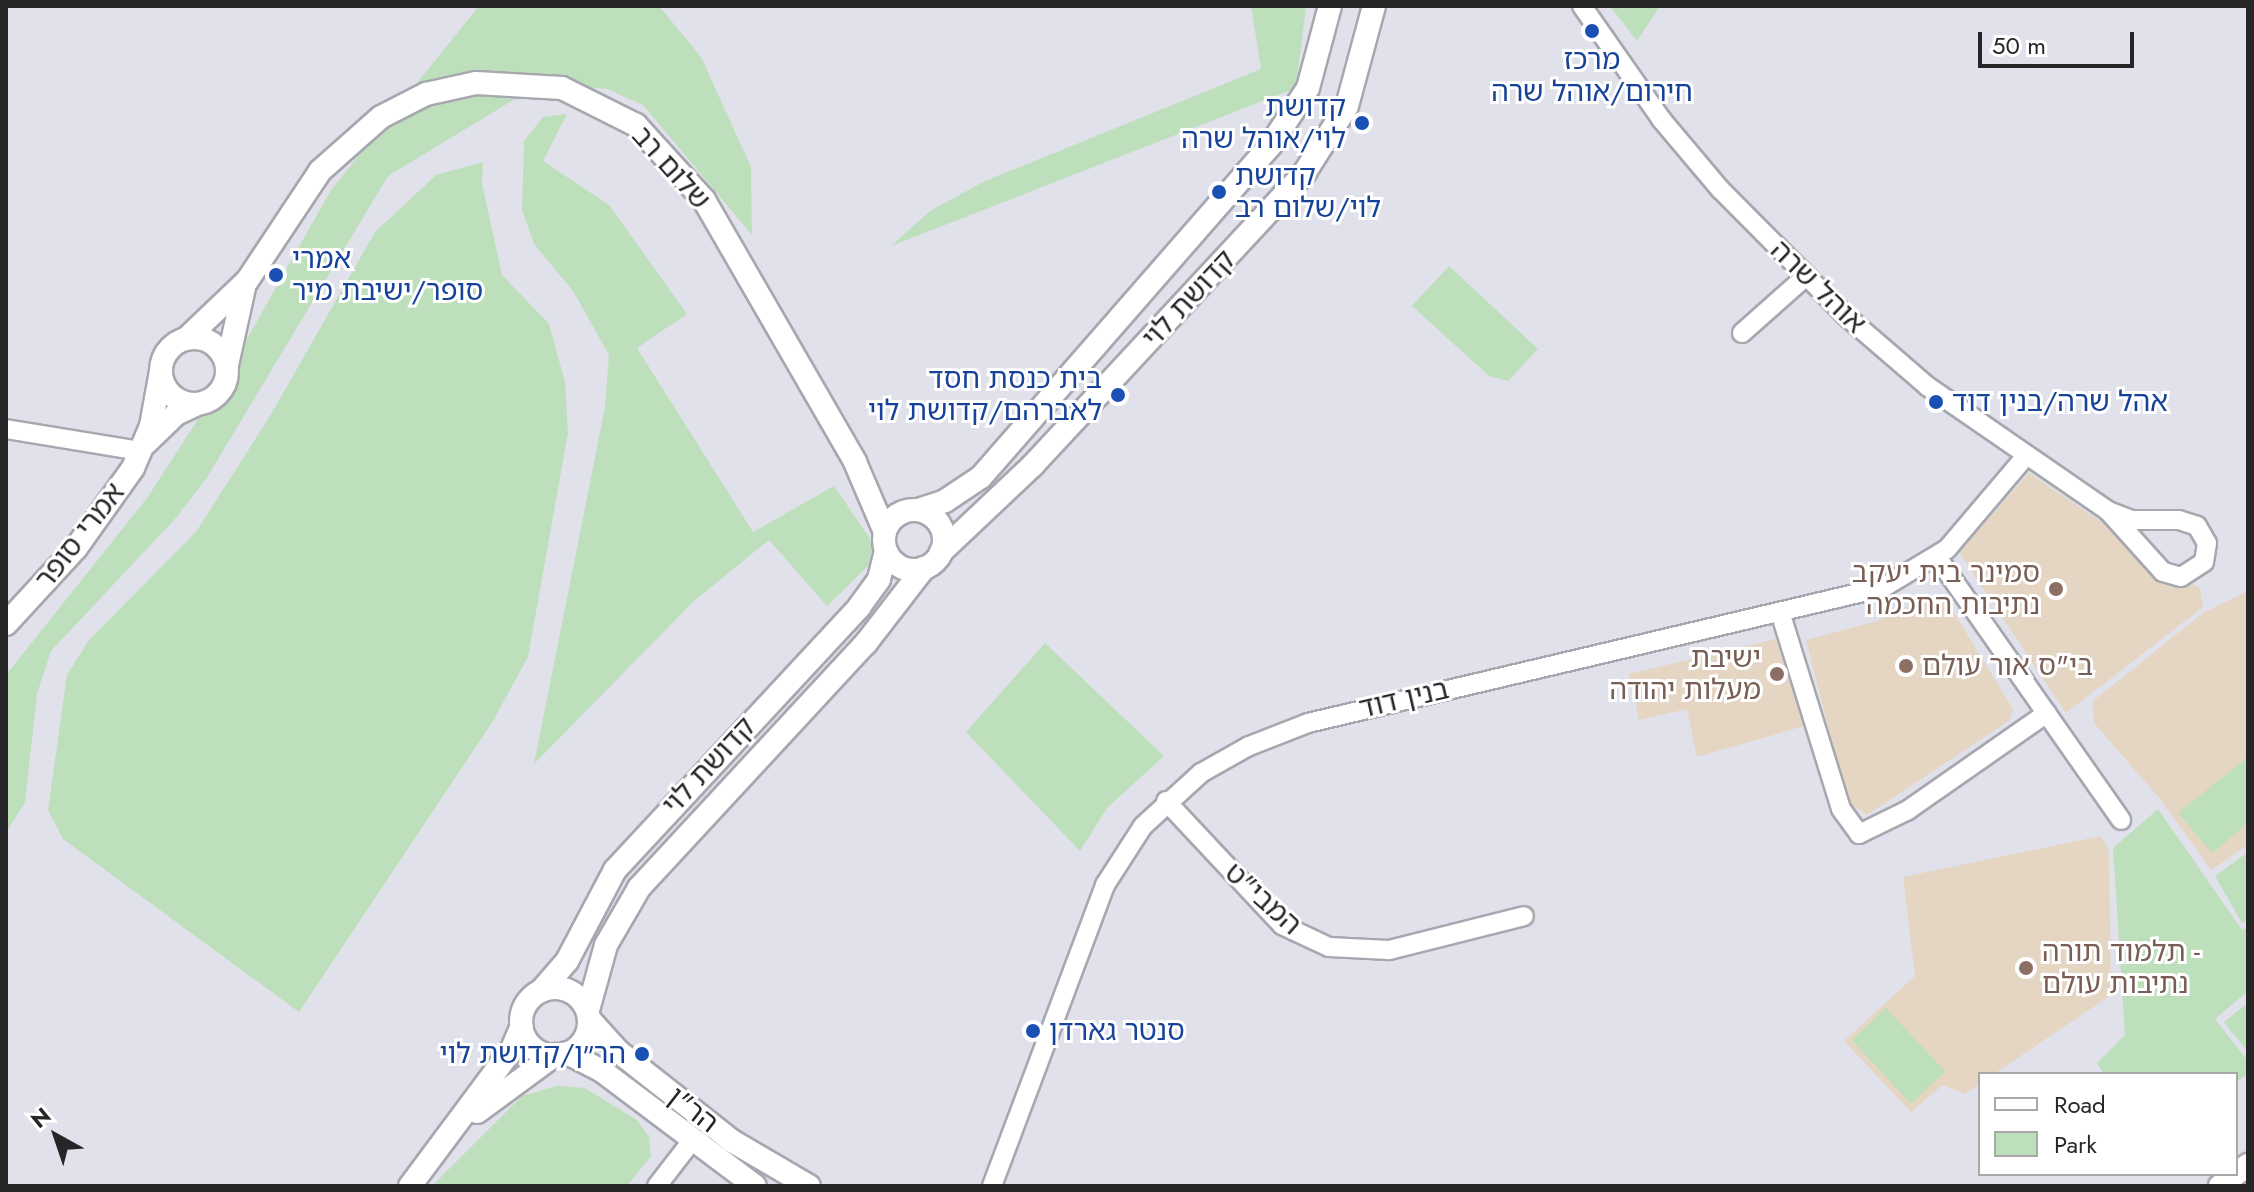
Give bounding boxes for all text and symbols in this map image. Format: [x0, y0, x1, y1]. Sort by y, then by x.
scale bar [1982, 16, 2138, 66]
marker: מרכז חירום/אוהל שרה [1583, 22, 1601, 40]
text: 50 m [1992, 28, 2046, 63]
place label: מרכז חירום/אוהל שרה [1491, 43, 1693, 109]
place label: קדושת לוי/אוהל שרה [1181, 90, 1346, 156]
marker: קדושת לוי/אוהל שרה [1353, 114, 1371, 132]
street label: שלום רב [625, 119, 717, 217]
place label: קדושת לוי/שלום רב [1235, 159, 1381, 225]
marker: קדושת לוי/שלום רב [1210, 183, 1228, 201]
street label: אוהל שרה [1763, 234, 1873, 340]
place label: אמרי סופר/ישיבת מיר [292, 242, 483, 308]
street label: קדושת לוי [1136, 243, 1242, 355]
marker: אמרי סופר/ישיבת מיר [267, 266, 285, 284]
place label: בית כנסת חסד לאברהם/קדושת לוי [868, 362, 1102, 428]
place label: אהל שרה/בנין דוד [1952, 385, 2168, 419]
marker: בית כנסת חסד לאברהם/קדושת לוי [1109, 386, 1127, 404]
marker: אהל שרה/בנין דוד [1927, 393, 1945, 411]
street label: אמרי סופר [28, 476, 132, 596]
place label: סמינר בית יעקב נתיבות החכמה [1852, 556, 2040, 622]
marker: סמינר בית יעקב נתיבות החכמה [2047, 580, 2065, 598]
place label: ישיבת מעלות יהודה [1609, 641, 1761, 707]
place label: בי"ס אור עולם [1922, 649, 2093, 683]
marker: בי"ס אור עולם [1897, 657, 1915, 675]
marker: ישיבת מעלות יהודה [1768, 665, 1786, 683]
street label: בנין דוד [1356, 672, 1452, 726]
street label: קדושת לוי [656, 710, 762, 822]
street label: המבי"ט [1218, 856, 1308, 942]
place label: תלמוד תורה - נתיבות עולם [2042, 935, 2200, 1001]
marker: תלמוד תורה - נתיבות עולם [2017, 959, 2035, 977]
place label: סנטר גארדן [1049, 1014, 1185, 1048]
marker: סנטר גארדן [1024, 1022, 1042, 1040]
place label: הר״ן/קדושת לוי [439, 1037, 626, 1071]
marker: הר״ן/קדושת לוי [633, 1045, 651, 1063]
legend [1978, 1072, 2238, 1176]
street label: הר"ן [661, 1080, 725, 1140]
text: Road [2054, 1087, 2106, 1122]
north arrow [16, 1096, 96, 1176]
text: N [24, 1100, 58, 1135]
text: Park [2054, 1127, 2097, 1162]

